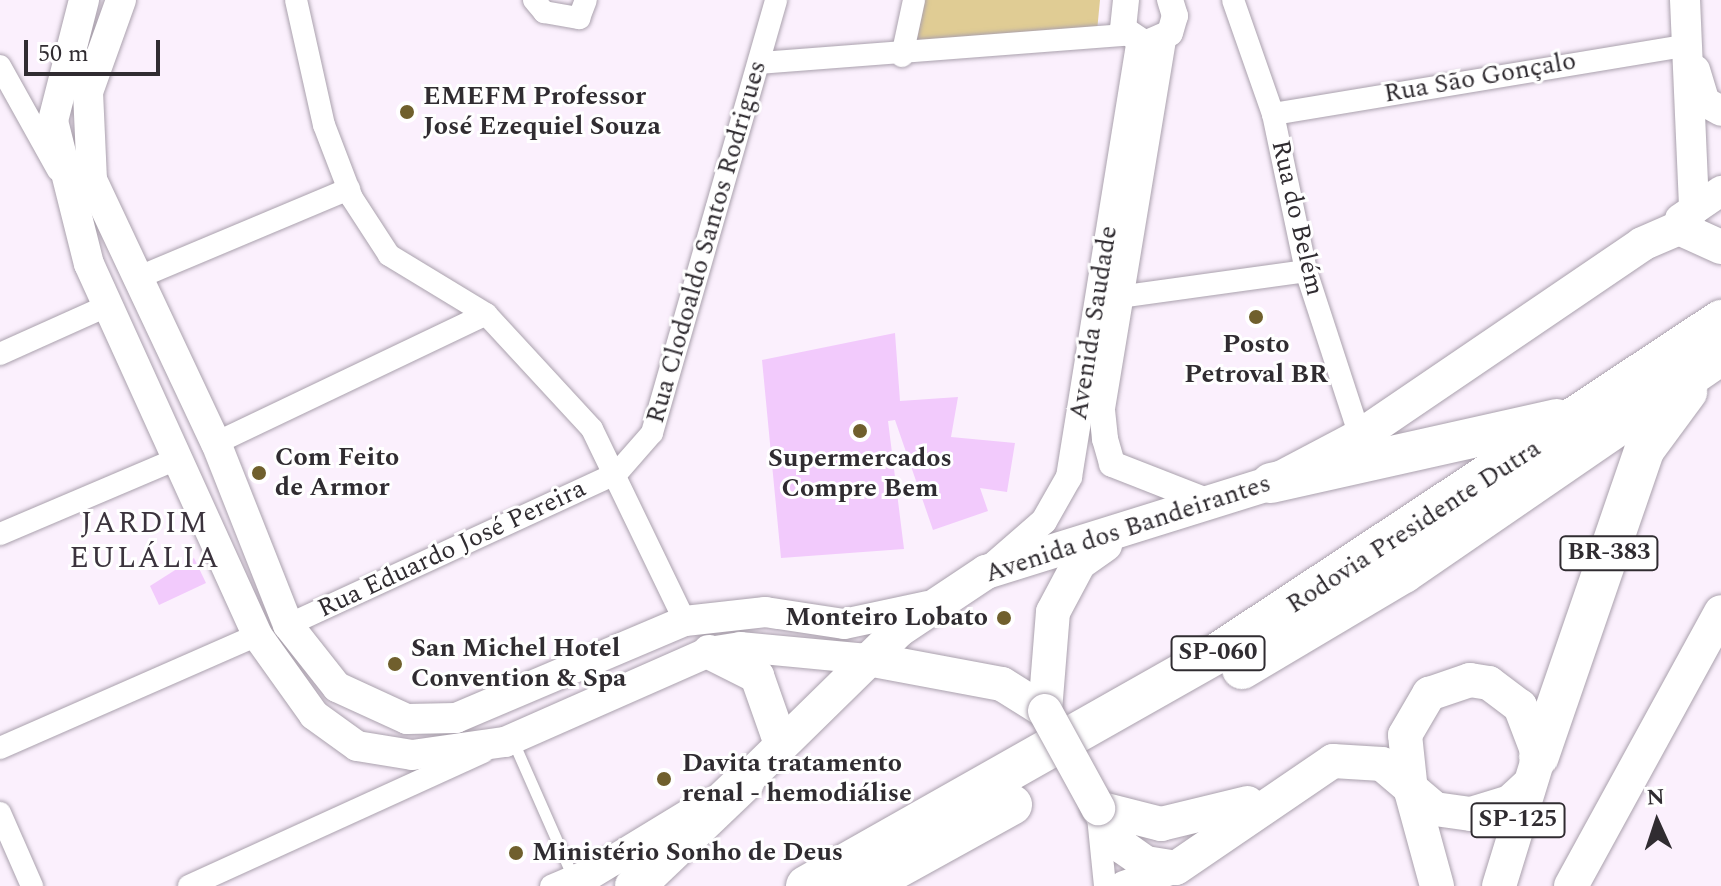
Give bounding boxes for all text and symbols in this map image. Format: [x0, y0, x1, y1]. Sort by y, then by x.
scale bar [28, 24, 164, 74]
text: 50 m [38, 36, 89, 72]
street label: Rua São Gonçalo [1382, 46, 1578, 110]
street label: Rua Clodoaldo Santos Rodrigues [640, 57, 774, 427]
place label: EMEFM Professor José Ezequiel Souza [423, 81, 661, 142]
marker: EMEFM Professor José Ezequiel Souza [398, 103, 416, 121]
street label: Rua do Belém [1264, 137, 1330, 299]
street label: Avenida Saudade [1063, 224, 1125, 422]
marker: Posto Petroval BR [1247, 308, 1265, 326]
place label: Posto Petroval BR [1184, 329, 1328, 390]
marker: Supermercados Compre Bem [851, 422, 869, 440]
street label: Rodovia Presidente Dutra [1281, 433, 1547, 621]
place label: Com Feito de Armor [275, 442, 399, 504]
place label: Supermercados Compre Bem [768, 443, 952, 504]
marker: Com Feito de Armor [250, 464, 268, 482]
street label: Avenida dos Bandeirantes [981, 468, 1275, 590]
street label: Rua Eduardo José Pereira [313, 473, 591, 625]
district label: JARDIM EULÁLIA [69, 505, 221, 576]
road number: BR-383 [1559, 533, 1659, 573]
place label: Monteiro Lobato [785, 602, 988, 634]
marker: Monteiro Lobato [995, 609, 1013, 627]
place label: San Michel Hotel Convention & Spa [411, 633, 627, 694]
road number: SP-060 [1170, 633, 1266, 673]
marker: San Michel Hotel Convention & Spa [386, 655, 404, 673]
place label: Davita tratamento renal - hemodiálise [682, 748, 912, 810]
marker: Davita tratamento renal - hemodiálise [653, 768, 675, 790]
text: N [1646, 781, 1666, 814]
north arrow [1617, 782, 1697, 862]
road number: SP-125 [1470, 800, 1566, 840]
place label: Ministério Sonho de Deus [532, 837, 843, 869]
marker: Ministério Sonho de Deus [507, 844, 525, 862]

